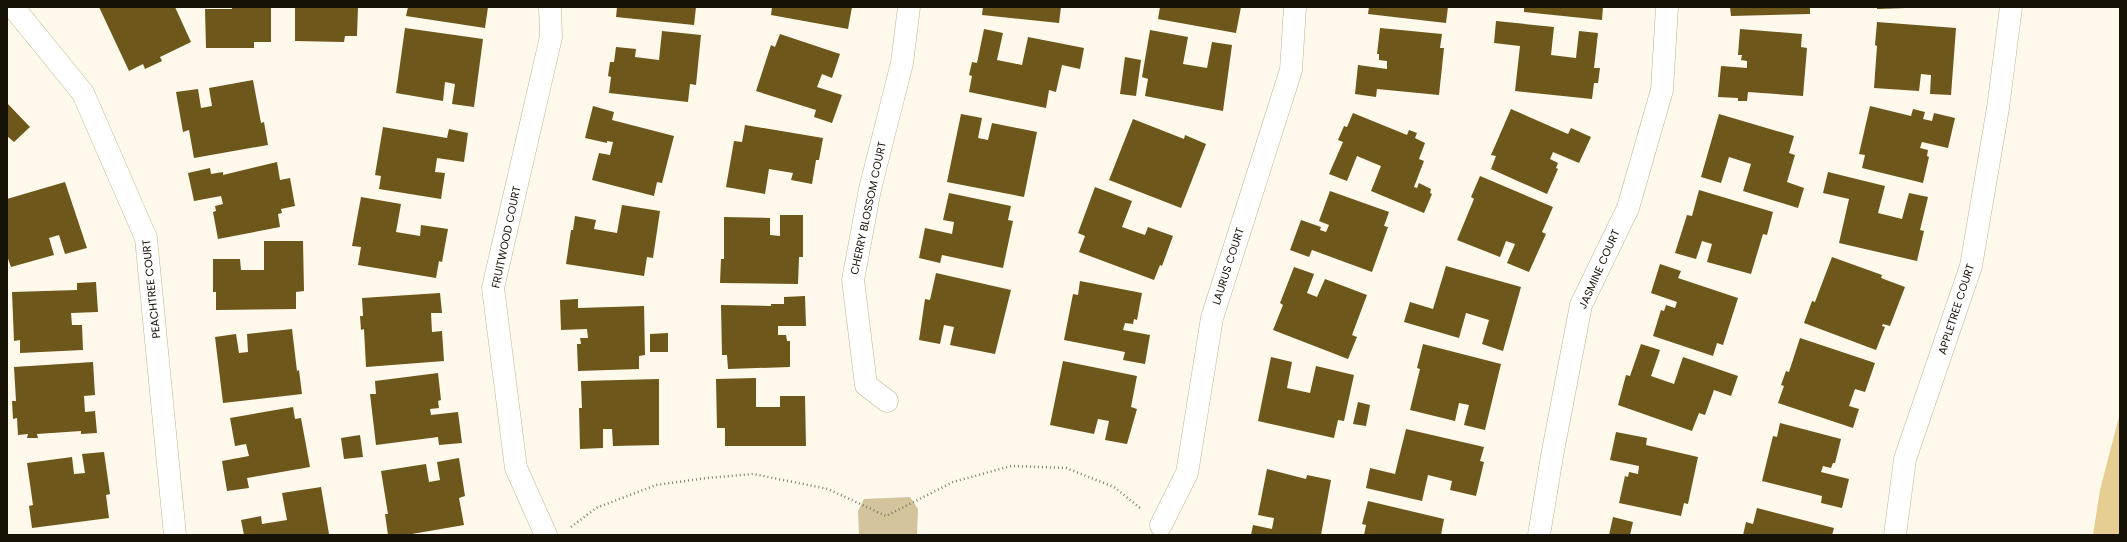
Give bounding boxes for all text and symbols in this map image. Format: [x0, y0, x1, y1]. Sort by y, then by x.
street label: CHERRY BLOSSOM COURT [846, 140, 890, 276]
street label: FRUITWOOD COURT [487, 184, 525, 290]
street label: LAURUS COURT [1208, 225, 1248, 307]
street label: JASMINE COURT [1574, 227, 1624, 311]
street label: PEACHTREE COURT [138, 239, 164, 339]
street label: APPLETREE COURT [1934, 261, 1978, 356]

